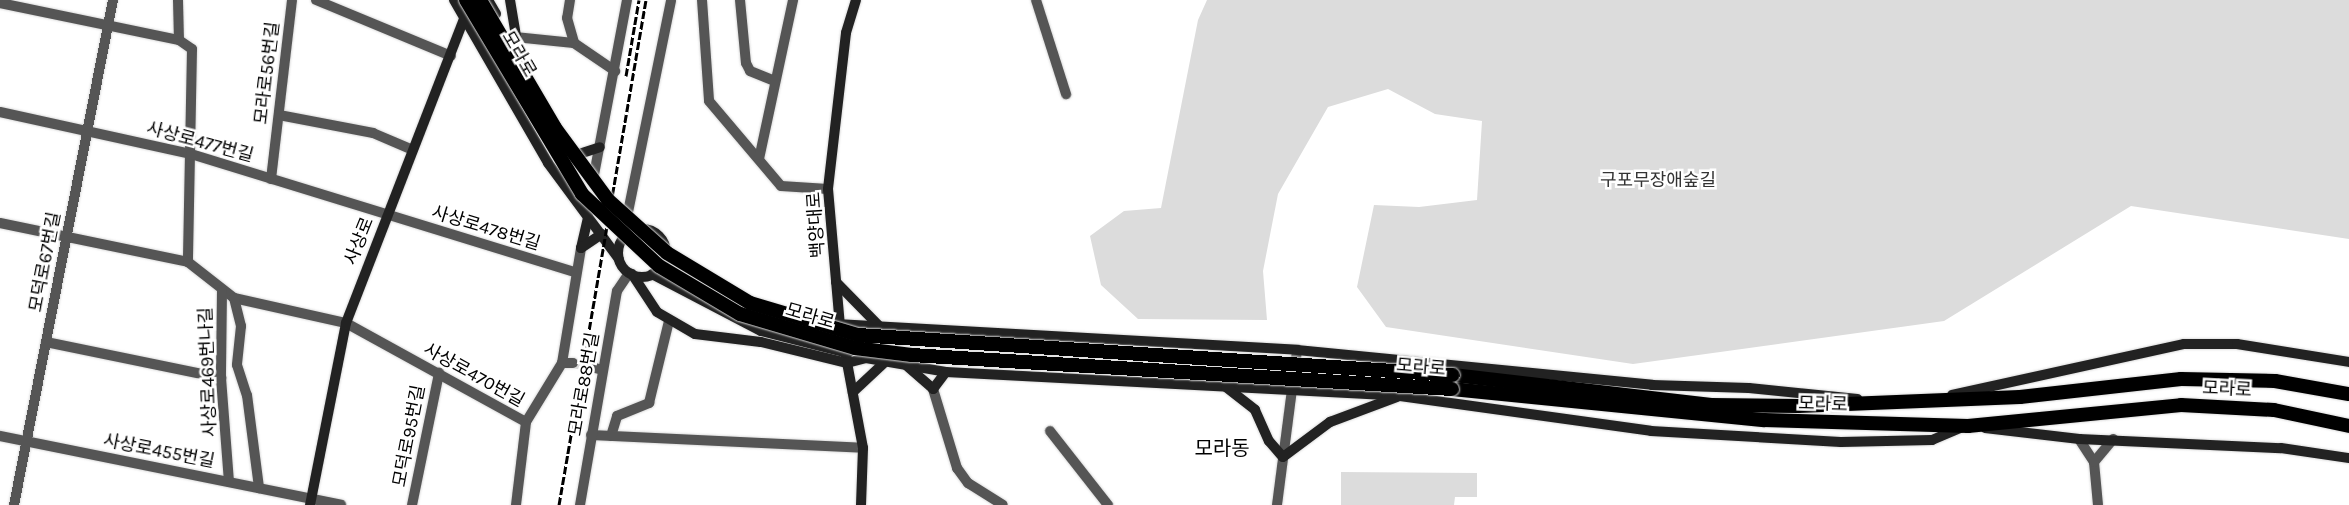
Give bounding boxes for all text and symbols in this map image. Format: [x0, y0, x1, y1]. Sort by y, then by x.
street label: 모라로56번길 [250, 20, 284, 126]
street label: 모라로 [497, 27, 541, 81]
street label: 사상로477번길 [144, 117, 256, 167]
park label: 구포무장애숲길 [1600, 169, 1716, 191]
street label: 백양대로 [803, 191, 829, 259]
street label: 사상로478번길 [429, 201, 543, 255]
street label: 모덕로67번길 [25, 210, 65, 314]
street label: 사상로 [340, 214, 378, 268]
street label: 모라로 [783, 299, 837, 333]
street label: 사상로469번나길 [195, 307, 221, 437]
street label: 모라로88번길 [564, 330, 604, 438]
street label: 사상로470번길 [420, 338, 528, 412]
street label: 모라로 [1395, 354, 1447, 380]
street label: 모라로 [2202, 377, 2252, 401]
street label: 모덕로95번길 [389, 383, 429, 489]
street label: 모라로 [1798, 392, 1848, 416]
street label: 사상로455번길 [101, 430, 217, 472]
district label: 모라동 [1194, 436, 1250, 460]

